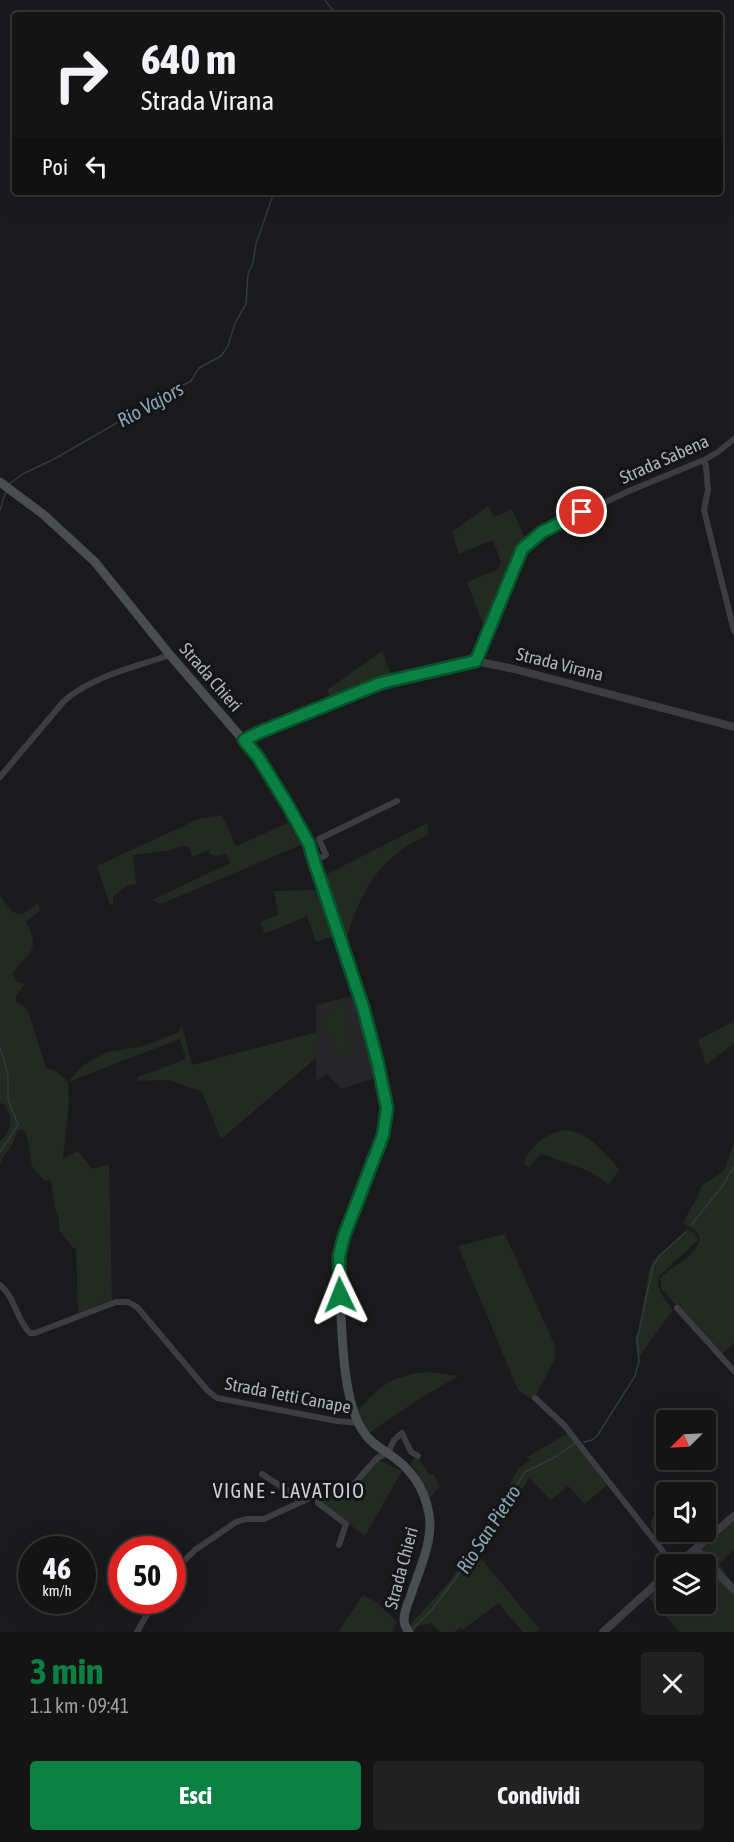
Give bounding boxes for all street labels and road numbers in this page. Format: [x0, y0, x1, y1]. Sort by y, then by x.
street label: Strada Sabena [616, 430, 712, 488]
street label: Strada Chieri [176, 638, 246, 716]
street label: Strada Virana [514, 643, 606, 685]
street label: Strada Tetti Canape [223, 1373, 353, 1417]
street label: Strada Chieri [380, 1525, 422, 1611]

